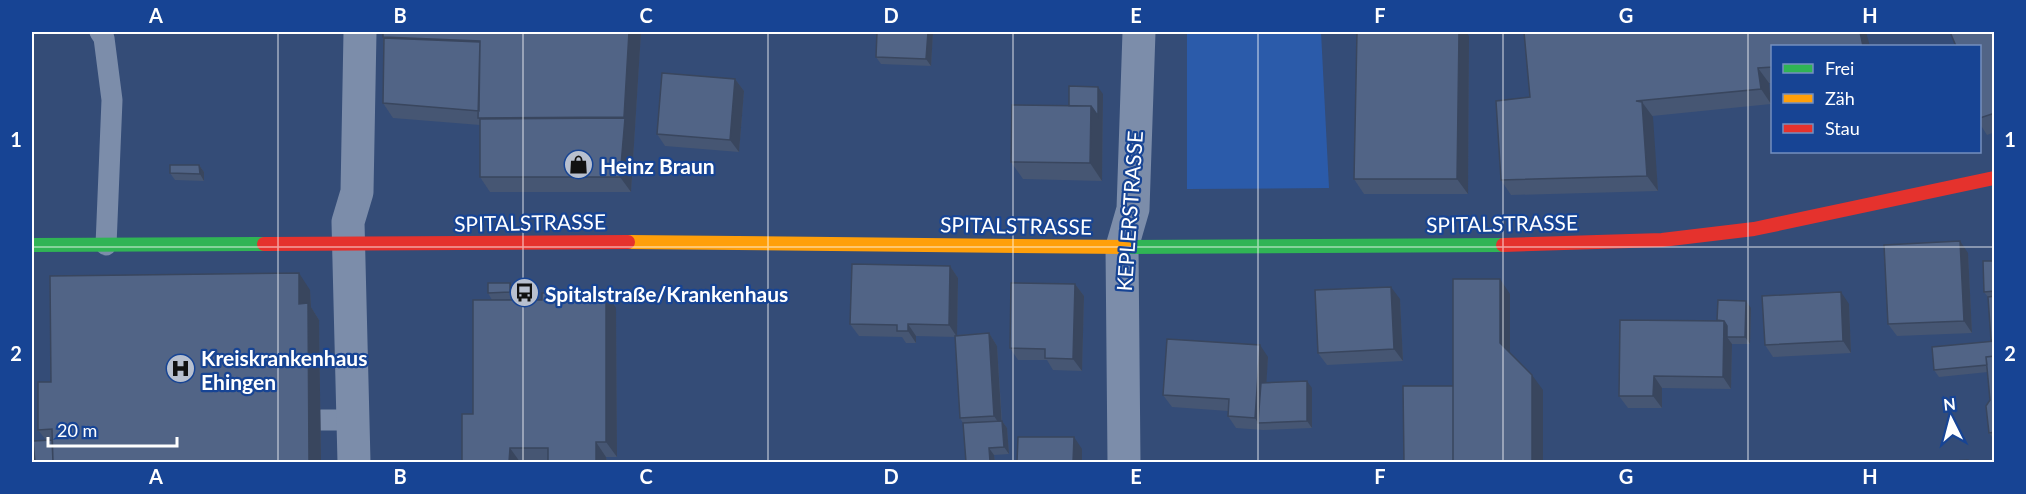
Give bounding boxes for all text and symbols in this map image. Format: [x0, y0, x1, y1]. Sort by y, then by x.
text: A [148, 3, 163, 27]
text: B [393, 3, 407, 27]
text: C [639, 3, 653, 27]
text: D [883, 3, 899, 27]
text: E [1130, 3, 1142, 27]
text: F [1374, 3, 1386, 27]
text: G [1619, 3, 1633, 27]
text: H [1862, 3, 1878, 27]
legend [1771, 45, 1981, 153]
text: Frei [1825, 57, 1854, 79]
text: Zäh [1825, 87, 1855, 109]
text: Stau [1825, 117, 1860, 139]
text: 1 [10, 127, 22, 151]
text: 1 [2004, 127, 2016, 151]
street label: KEPLERSTRASSE [1111, 130, 1147, 292]
shop icon: Heinz Braun [563, 149, 595, 181]
place label: Heinz Braun [600, 153, 715, 178]
street label: SPITALSTRASSE [454, 208, 606, 236]
street label: SPITALSTRASSE [1426, 209, 1578, 237]
street label: SPITALSTRASSE [940, 211, 1092, 239]
bus stop icon: Spitalstraße/Krankenhaus [508, 277, 540, 309]
place label: Spitalstraße/Krankenhaus [545, 281, 788, 306]
text: 2 [10, 341, 22, 365]
text: 2 [2004, 341, 2016, 365]
place label: Kreiskrankenhaus Ehingen [201, 345, 367, 394]
hospital icon: Kreiskrankenhaus Ehingen [164, 353, 196, 385]
north arrow [1921, 389, 1981, 449]
text: N [1942, 393, 1957, 414]
scale bar [48, 410, 177, 448]
text: 20 m [57, 419, 97, 441]
text: A [148, 464, 163, 488]
text: B [393, 464, 407, 488]
text: C [639, 464, 653, 488]
text: D [883, 464, 899, 488]
text: E [1130, 464, 1142, 488]
text: F [1374, 464, 1386, 488]
text: G [1619, 464, 1633, 488]
text: H [1862, 464, 1878, 488]

